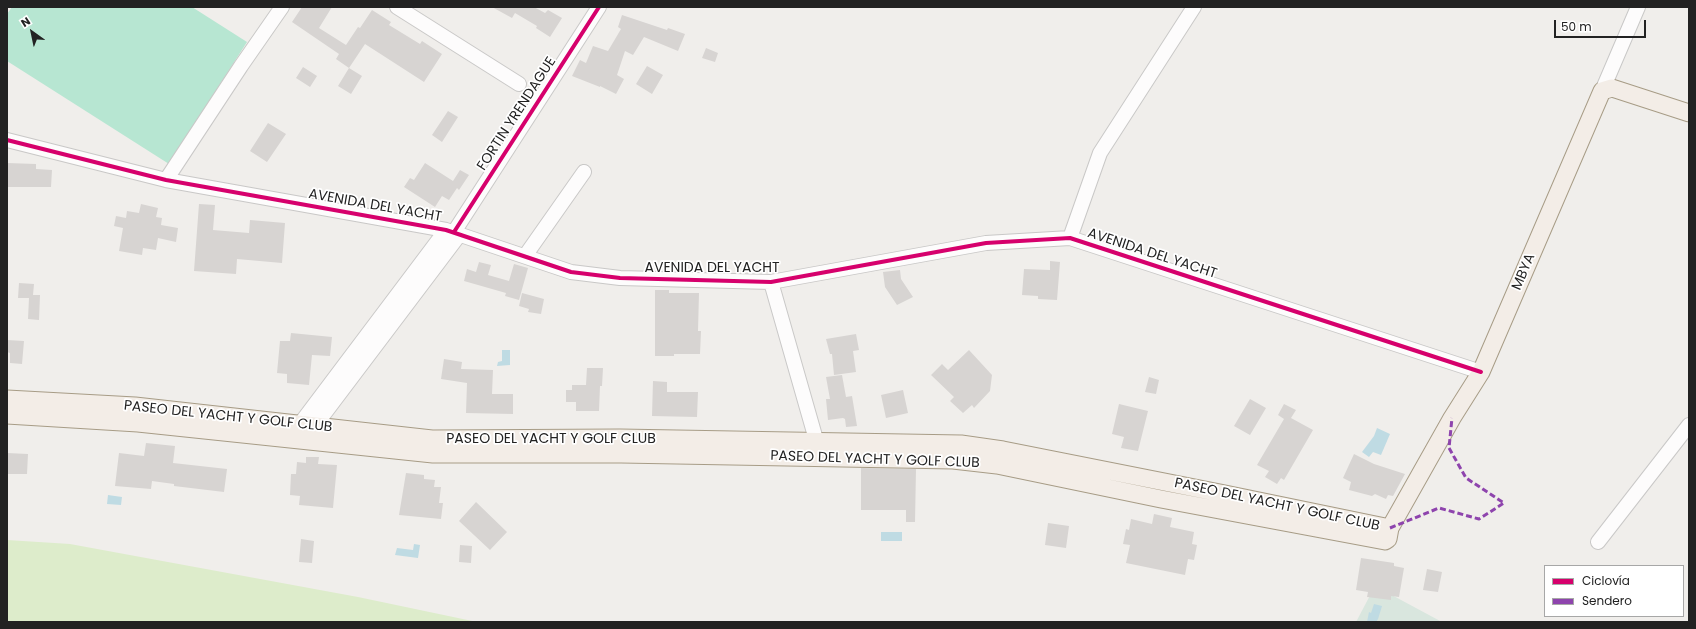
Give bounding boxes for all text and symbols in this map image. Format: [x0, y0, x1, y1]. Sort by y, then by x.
north arrow [12, 12, 52, 52]
scale bar [1556, 12, 1648, 38]
text: N [18, 13, 33, 31]
text: 50 m [1561, 18, 1592, 35]
street label: FORTIN YRENDAGUE [474, 54, 560, 174]
street label: AVENIDA DEL YACHT [307, 186, 443, 226]
street label: AVENIDA DEL YACHT [1085, 225, 1219, 283]
street label: MBYA [1509, 251, 1539, 293]
street label: AVENIDA DEL YACHT [645, 260, 779, 276]
street label: PASEO DEL YACHT Y GOLF CLUB [123, 398, 333, 436]
street label: PASEO DEL YACHT Y GOLF CLUB [446, 431, 656, 447]
street label: PASEO DEL YACHT Y GOLF CLUB [770, 448, 980, 472]
street label: PASEO DEL YACHT Y GOLF CLUB [1173, 475, 1381, 535]
legend [1544, 565, 1684, 617]
text: Ciclovía [1582, 572, 1630, 589]
text: Sendero [1582, 592, 1632, 609]

